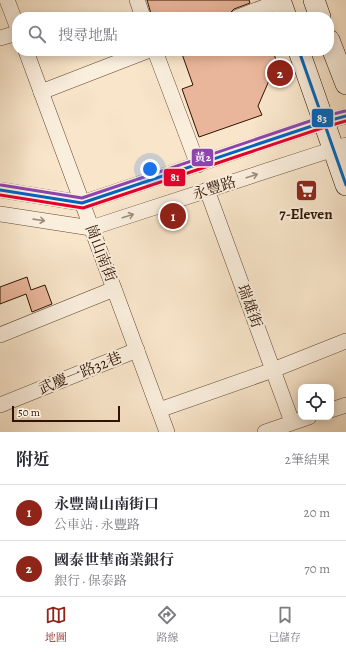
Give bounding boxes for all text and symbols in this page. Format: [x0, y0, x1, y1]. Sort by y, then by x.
search box [12, 12, 334, 56]
icon: search [26, 23, 48, 45]
text: 搜尋地點 [58, 25, 118, 45]
pin: 2 [267, 58, 293, 88]
line badge: 83 [311, 108, 334, 128]
text: 83 [317, 111, 327, 126]
line badge: 黃2 [191, 148, 214, 167]
text: 黃2 [195, 150, 212, 165]
your location [140, 159, 160, 179]
line badge: 81 [163, 168, 186, 187]
text: 81 [170, 170, 180, 185]
one-way arrow [245, 171, 257, 179]
street label: 永豐路 [190, 172, 238, 204]
supermarket icon: 7-Eleven [293, 178, 319, 204]
pin: 1 [160, 201, 186, 231]
place label: 7-Eleven [279, 204, 333, 224]
one-way arrow [121, 212, 134, 219]
one-way arrow [32, 216, 45, 224]
street label: 崗山南街 [81, 221, 121, 285]
street label: 瑞雄街 [233, 281, 267, 331]
street label: 武慶一路32巷 [35, 347, 125, 399]
map controls [298, 384, 334, 420]
button: locate [298, 384, 334, 420]
scale bar [12, 404, 120, 423]
text: 50 m [18, 405, 40, 420]
text: 附近 [16, 448, 50, 471]
text: 2筆結果 [285, 451, 330, 468]
text: 永豐崗山南街口 [54, 494, 159, 514]
text: 1 [27, 504, 31, 521]
text: 20 m [304, 504, 330, 521]
text: 公車站 · 永豐路 [54, 516, 140, 533]
text: 國泰世華商業銀行 [54, 550, 174, 570]
text: 2 [26, 560, 32, 577]
text: 70 m [304, 560, 330, 577]
text: 銀行 · 保泰路 [54, 572, 127, 589]
tab: 地圖 [45, 604, 67, 645]
tab: 路線 [156, 604, 178, 645]
tab: 已儲存 [268, 604, 301, 645]

